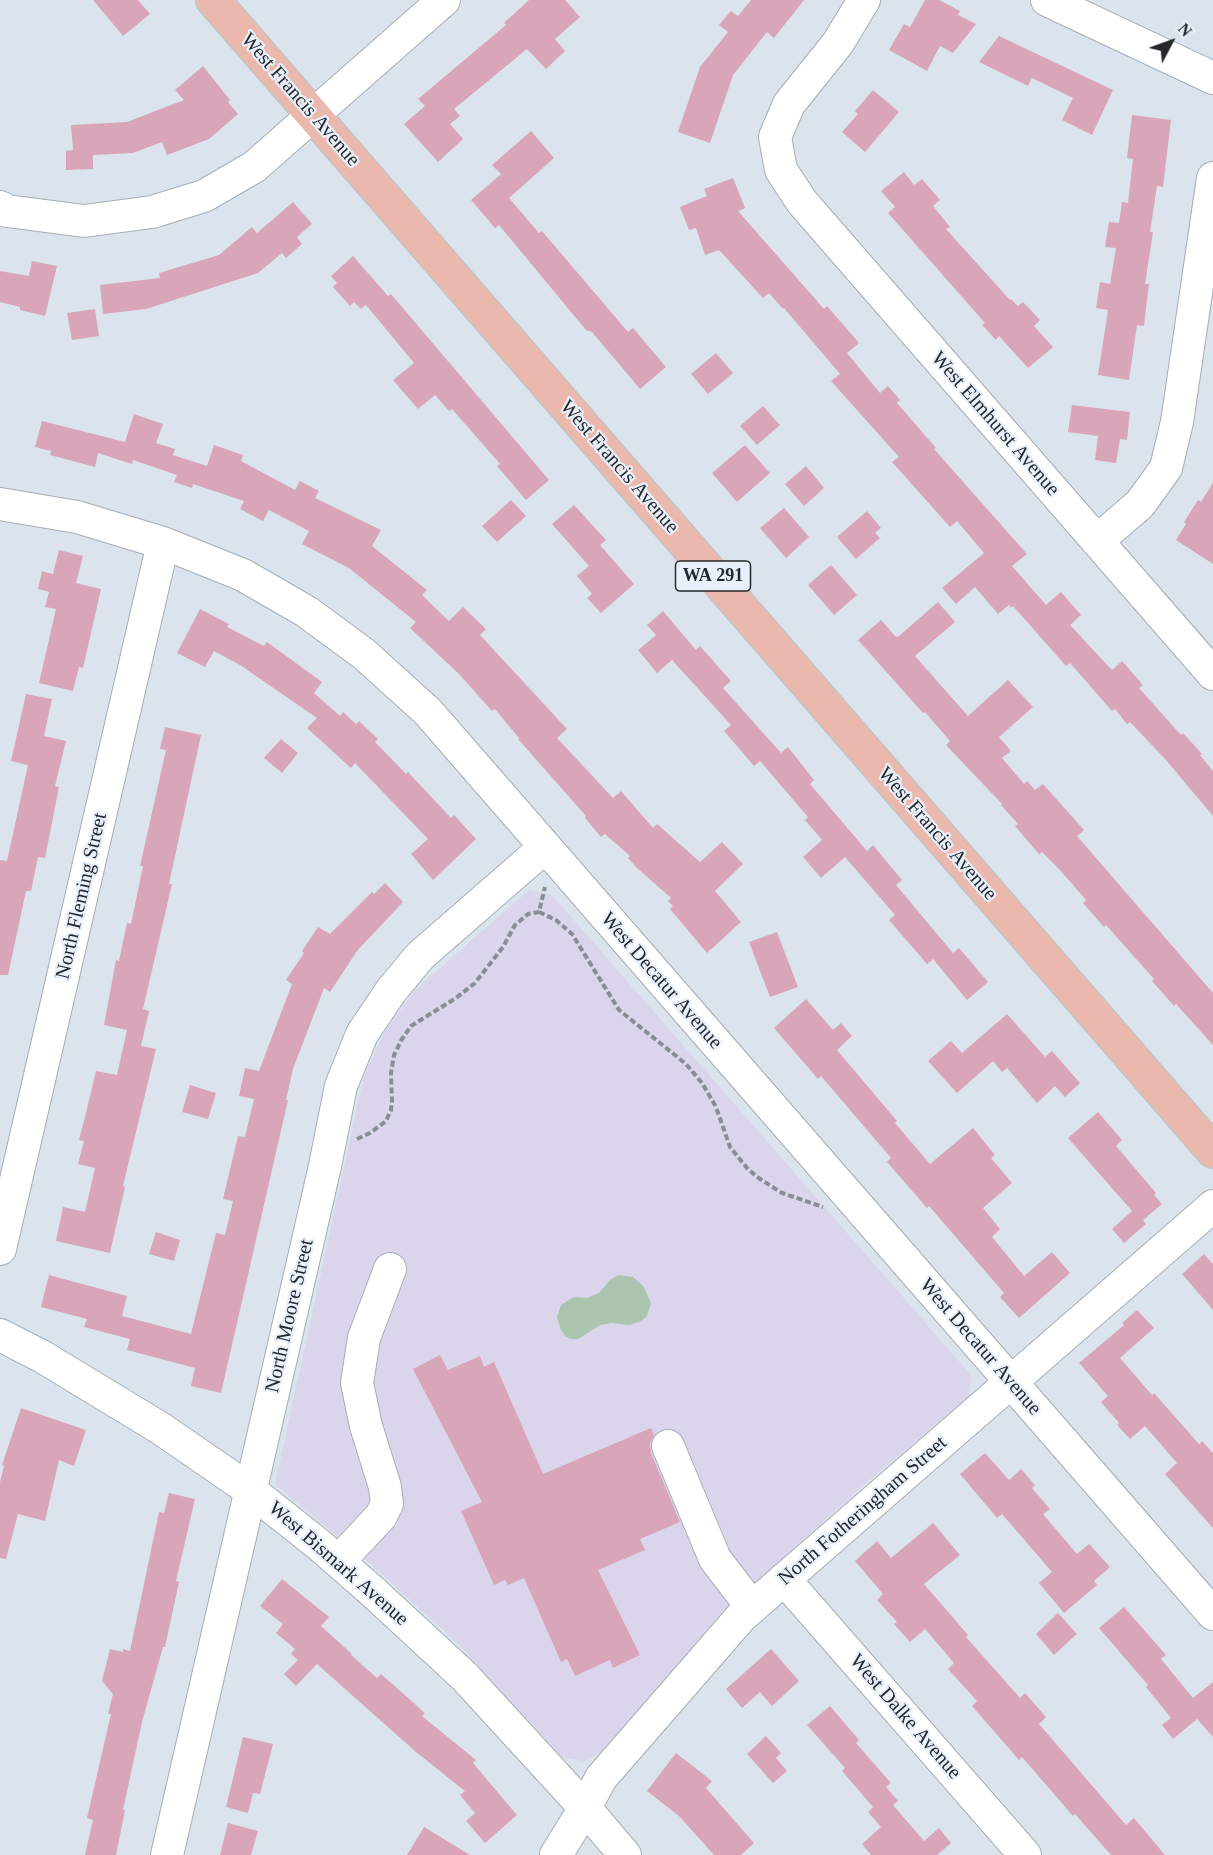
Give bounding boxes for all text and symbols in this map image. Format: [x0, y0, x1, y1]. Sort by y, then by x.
north arrow [1141, 12, 1201, 72]
text: N [1175, 20, 1195, 40]
street label: West Francis Avenue [235, 28, 365, 172]
street label: West Elmhurst Avenue [926, 347, 1064, 501]
street label: West Francis Avenue [554, 395, 684, 539]
road number: WA 291 [676, 561, 750, 591]
street label: West Francis Avenue [872, 762, 1002, 906]
street label: North Fleming Street [51, 810, 113, 982]
street label: West Decatur Avenue [595, 908, 727, 1054]
street label: North Moore Street [261, 1237, 319, 1395]
street label: West Decatur Avenue [914, 1274, 1046, 1420]
street label: North Fotheringham Street [774, 1431, 952, 1591]
street label: West Bismark Avenue [263, 1497, 413, 1631]
street label: West Dalke Avenue [844, 1650, 966, 1784]

